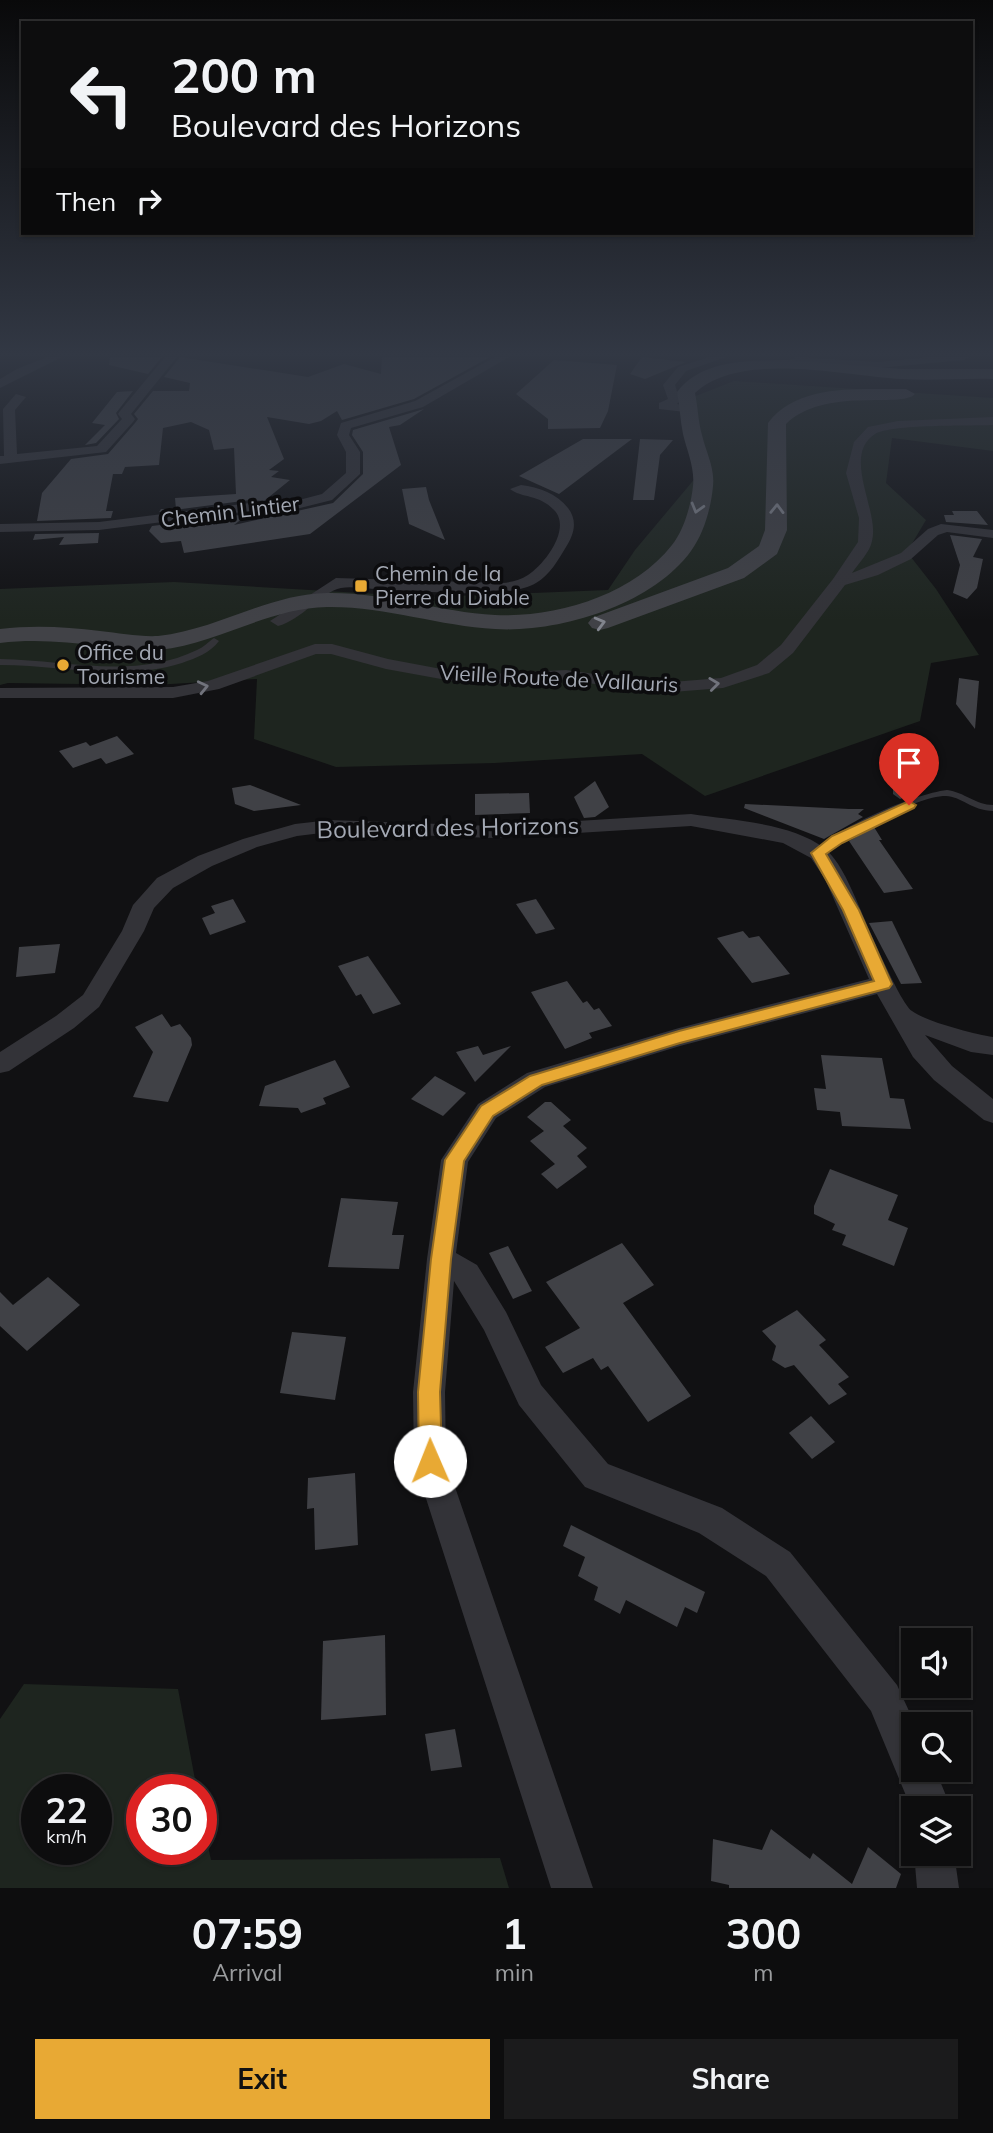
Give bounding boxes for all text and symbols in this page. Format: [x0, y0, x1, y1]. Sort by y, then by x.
text: 200 m [171, 44, 317, 105]
icon: left [56, 49, 147, 140]
text: Boulevard des Horizons [171, 105, 521, 145]
icon: right [130, 182, 168, 220]
text: Then [56, 185, 116, 218]
street label: Chemin Lintier [159, 490, 301, 532]
one-way arrow [691, 502, 705, 514]
one-way arrow [769, 503, 784, 514]
place label: Chemin de la Pierre du Diable [375, 560, 530, 610]
marker: Chemin de la Pierre du Diable [353, 578, 369, 594]
one-way arrow [593, 617, 605, 631]
place label: Office du Tourisme [77, 639, 165, 689]
marker: Office du Tourisme [55, 657, 71, 673]
street label: Vieille Route de Vallauris [439, 659, 679, 697]
one-way arrow [708, 676, 720, 691]
one-way arrow [197, 681, 209, 695]
pin [879, 733, 939, 805]
icon: arrive [890, 744, 928, 782]
street label: Boulevard des Horizons [316, 810, 580, 844]
position arrow [393, 1424, 467, 1498]
map controls [901, 1628, 971, 1866]
button: sound [901, 1628, 971, 1698]
button: search [901, 1712, 971, 1782]
speed limit sign: 30 [126, 1774, 217, 1865]
text: 22 [45, 1788, 88, 1832]
button: layers [901, 1796, 971, 1866]
text: km/h [46, 1825, 87, 1848]
text: 07:59 [192, 1907, 303, 1960]
text: 1 [502, 1907, 527, 1960]
text: 300 [726, 1907, 801, 1960]
text: Arrival [212, 1958, 283, 1987]
text: min [495, 1958, 534, 1987]
text: m [753, 1958, 774, 1987]
button: Exit [35, 2039, 490, 2119]
button: Share [504, 2039, 958, 2119]

